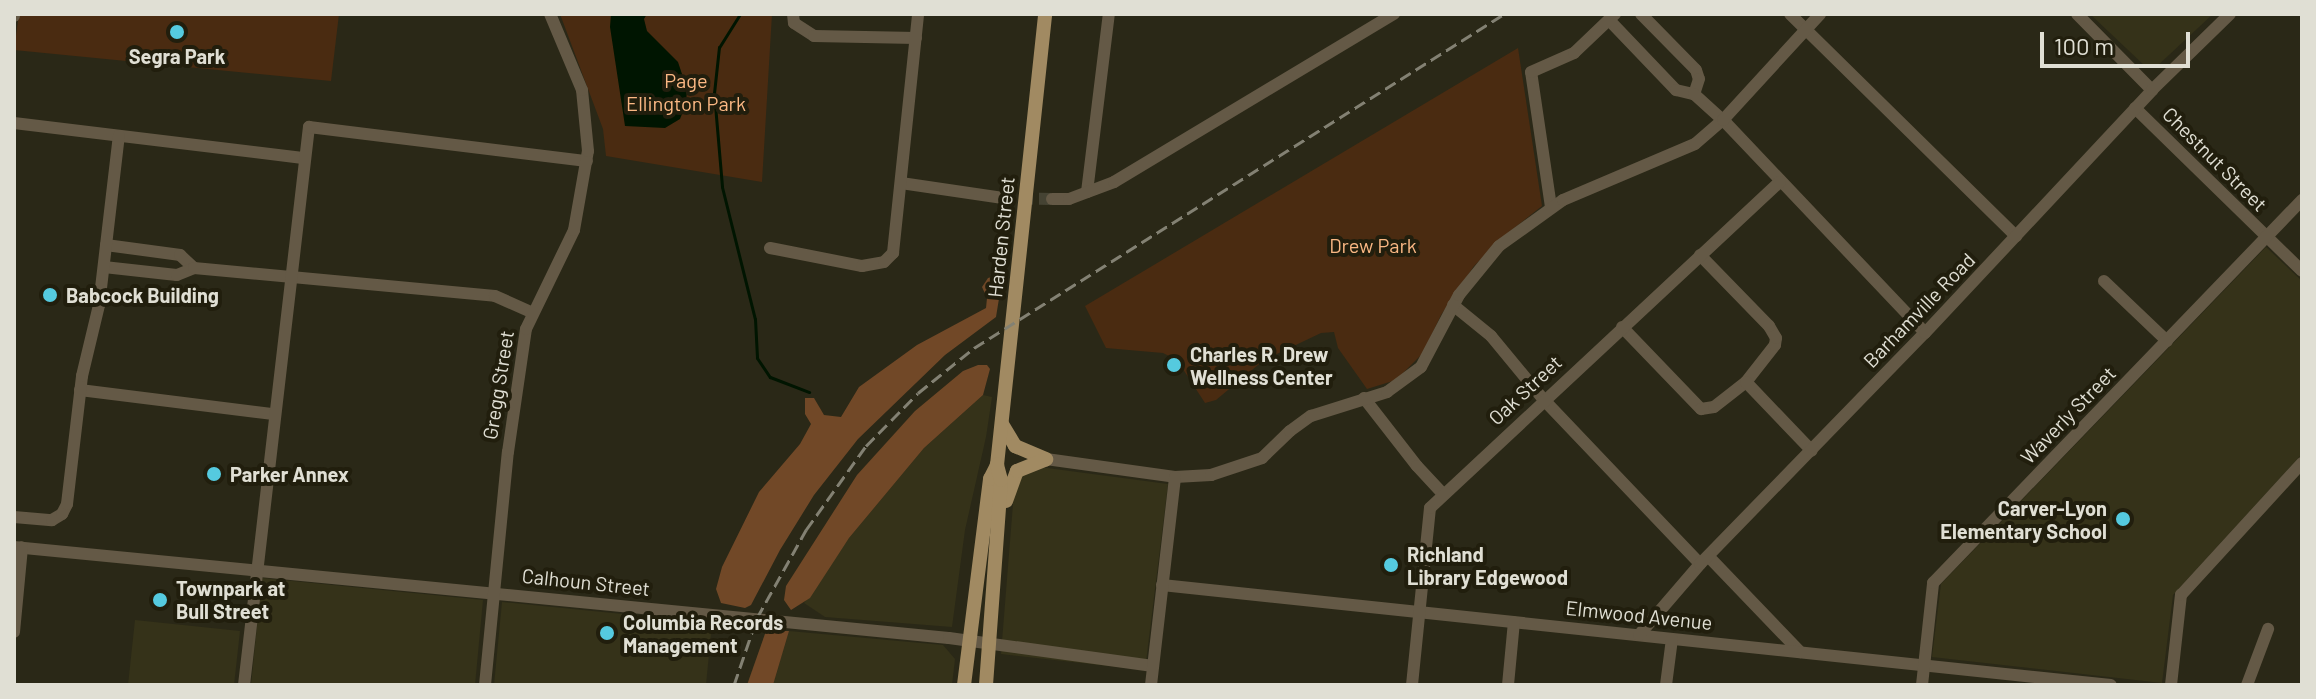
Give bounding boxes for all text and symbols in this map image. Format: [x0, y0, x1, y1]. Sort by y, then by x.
scale bar [2044, 16, 2194, 66]
marker: Segra Park [168, 23, 186, 41]
text: 100 m [2054, 31, 2114, 60]
place label: Segra Park [129, 44, 225, 68]
park label: Page Ellington Park [626, 68, 746, 115]
street label: Chestnut Street [2158, 102, 2272, 216]
street label: Harden Street [983, 175, 1019, 299]
park label: Drew Park [1329, 233, 1417, 257]
street label: Barhamville Road [1858, 248, 1980, 372]
place label: Babcock Building [66, 283, 219, 307]
marker: Babcock Building [41, 286, 59, 304]
street label: Gregg Street [478, 329, 518, 441]
place label: Charles R. Drew Wellness Center [1190, 342, 1333, 389]
street label: Oak Street [1483, 350, 1567, 430]
marker: Charles R. Drew Wellness Center [1165, 356, 1183, 374]
street label: Waverly Street [2016, 361, 2120, 469]
place label: Parker Annex [230, 462, 349, 486]
marker: Parker Annex [205, 465, 223, 483]
place label: Carver-Lyon Elementary School [1940, 496, 2107, 543]
marker: Carver-Lyon Elementary School [2114, 510, 2132, 528]
place label: Richland Library Edgewood [1407, 542, 1568, 589]
marker: Richland Library Edgewood [1382, 556, 1400, 574]
street label: Calhoun Street [521, 563, 651, 601]
place label: Townpark at Bull Street [176, 576, 285, 623]
marker: Townpark at Bull Street [151, 591, 169, 609]
street label: Elmwood Avenue [1564, 595, 1714, 635]
place label: Columbia Records Management [623, 610, 783, 657]
marker: Columbia Records Management [598, 624, 616, 642]

